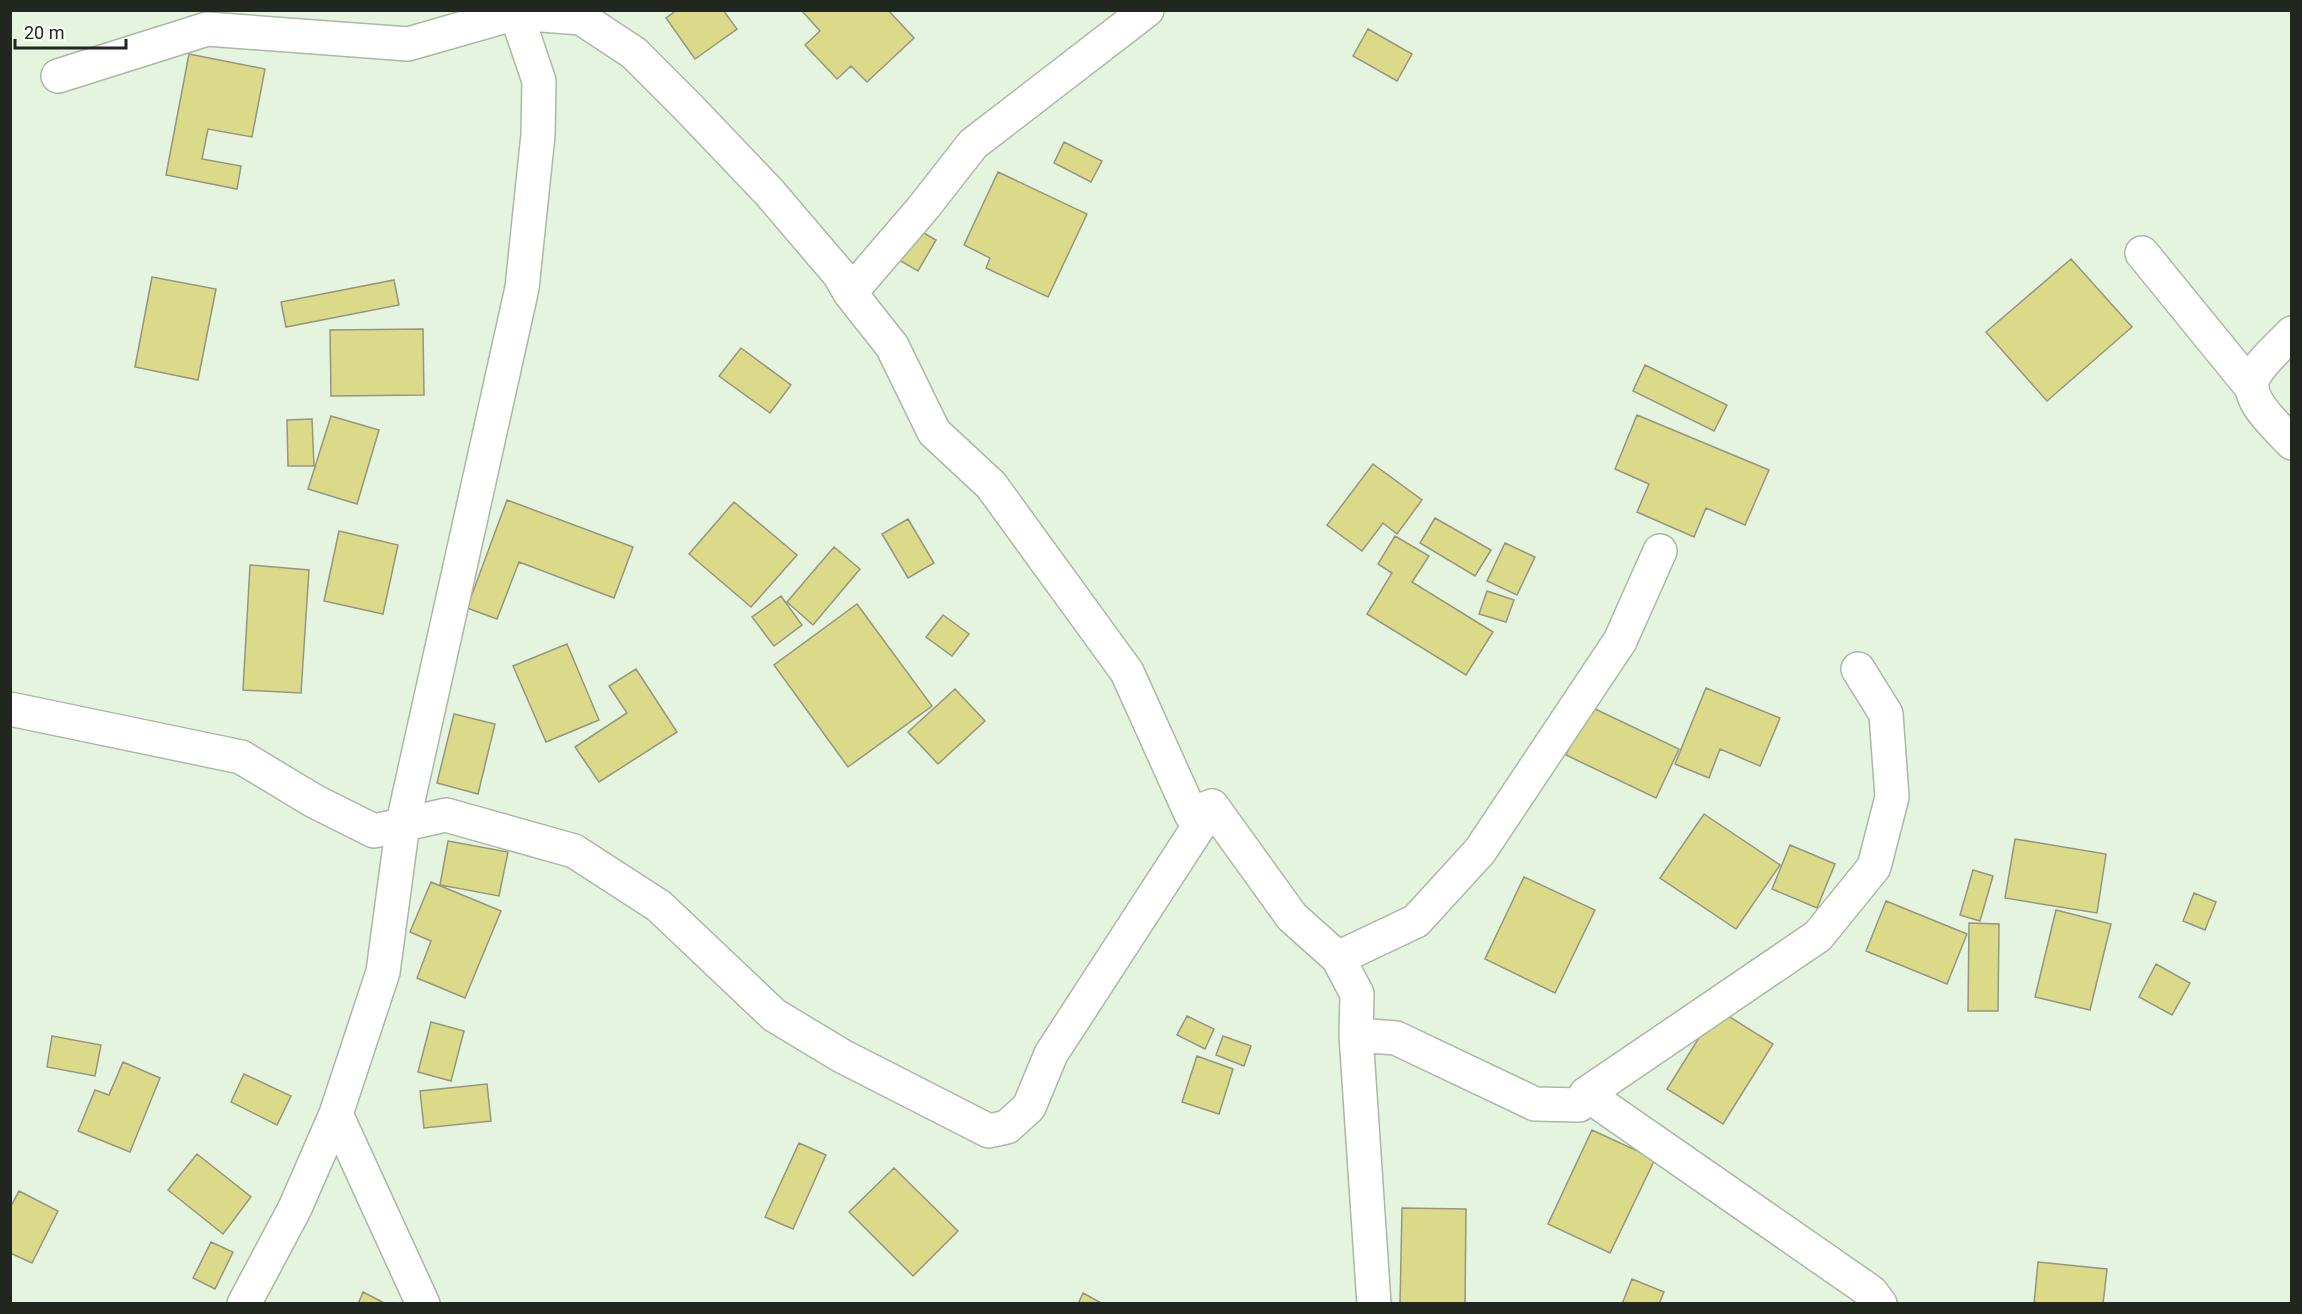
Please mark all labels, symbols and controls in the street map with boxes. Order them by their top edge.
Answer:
scale bar [15,12,126,50]
text: 20 m [24,22,64,43]

